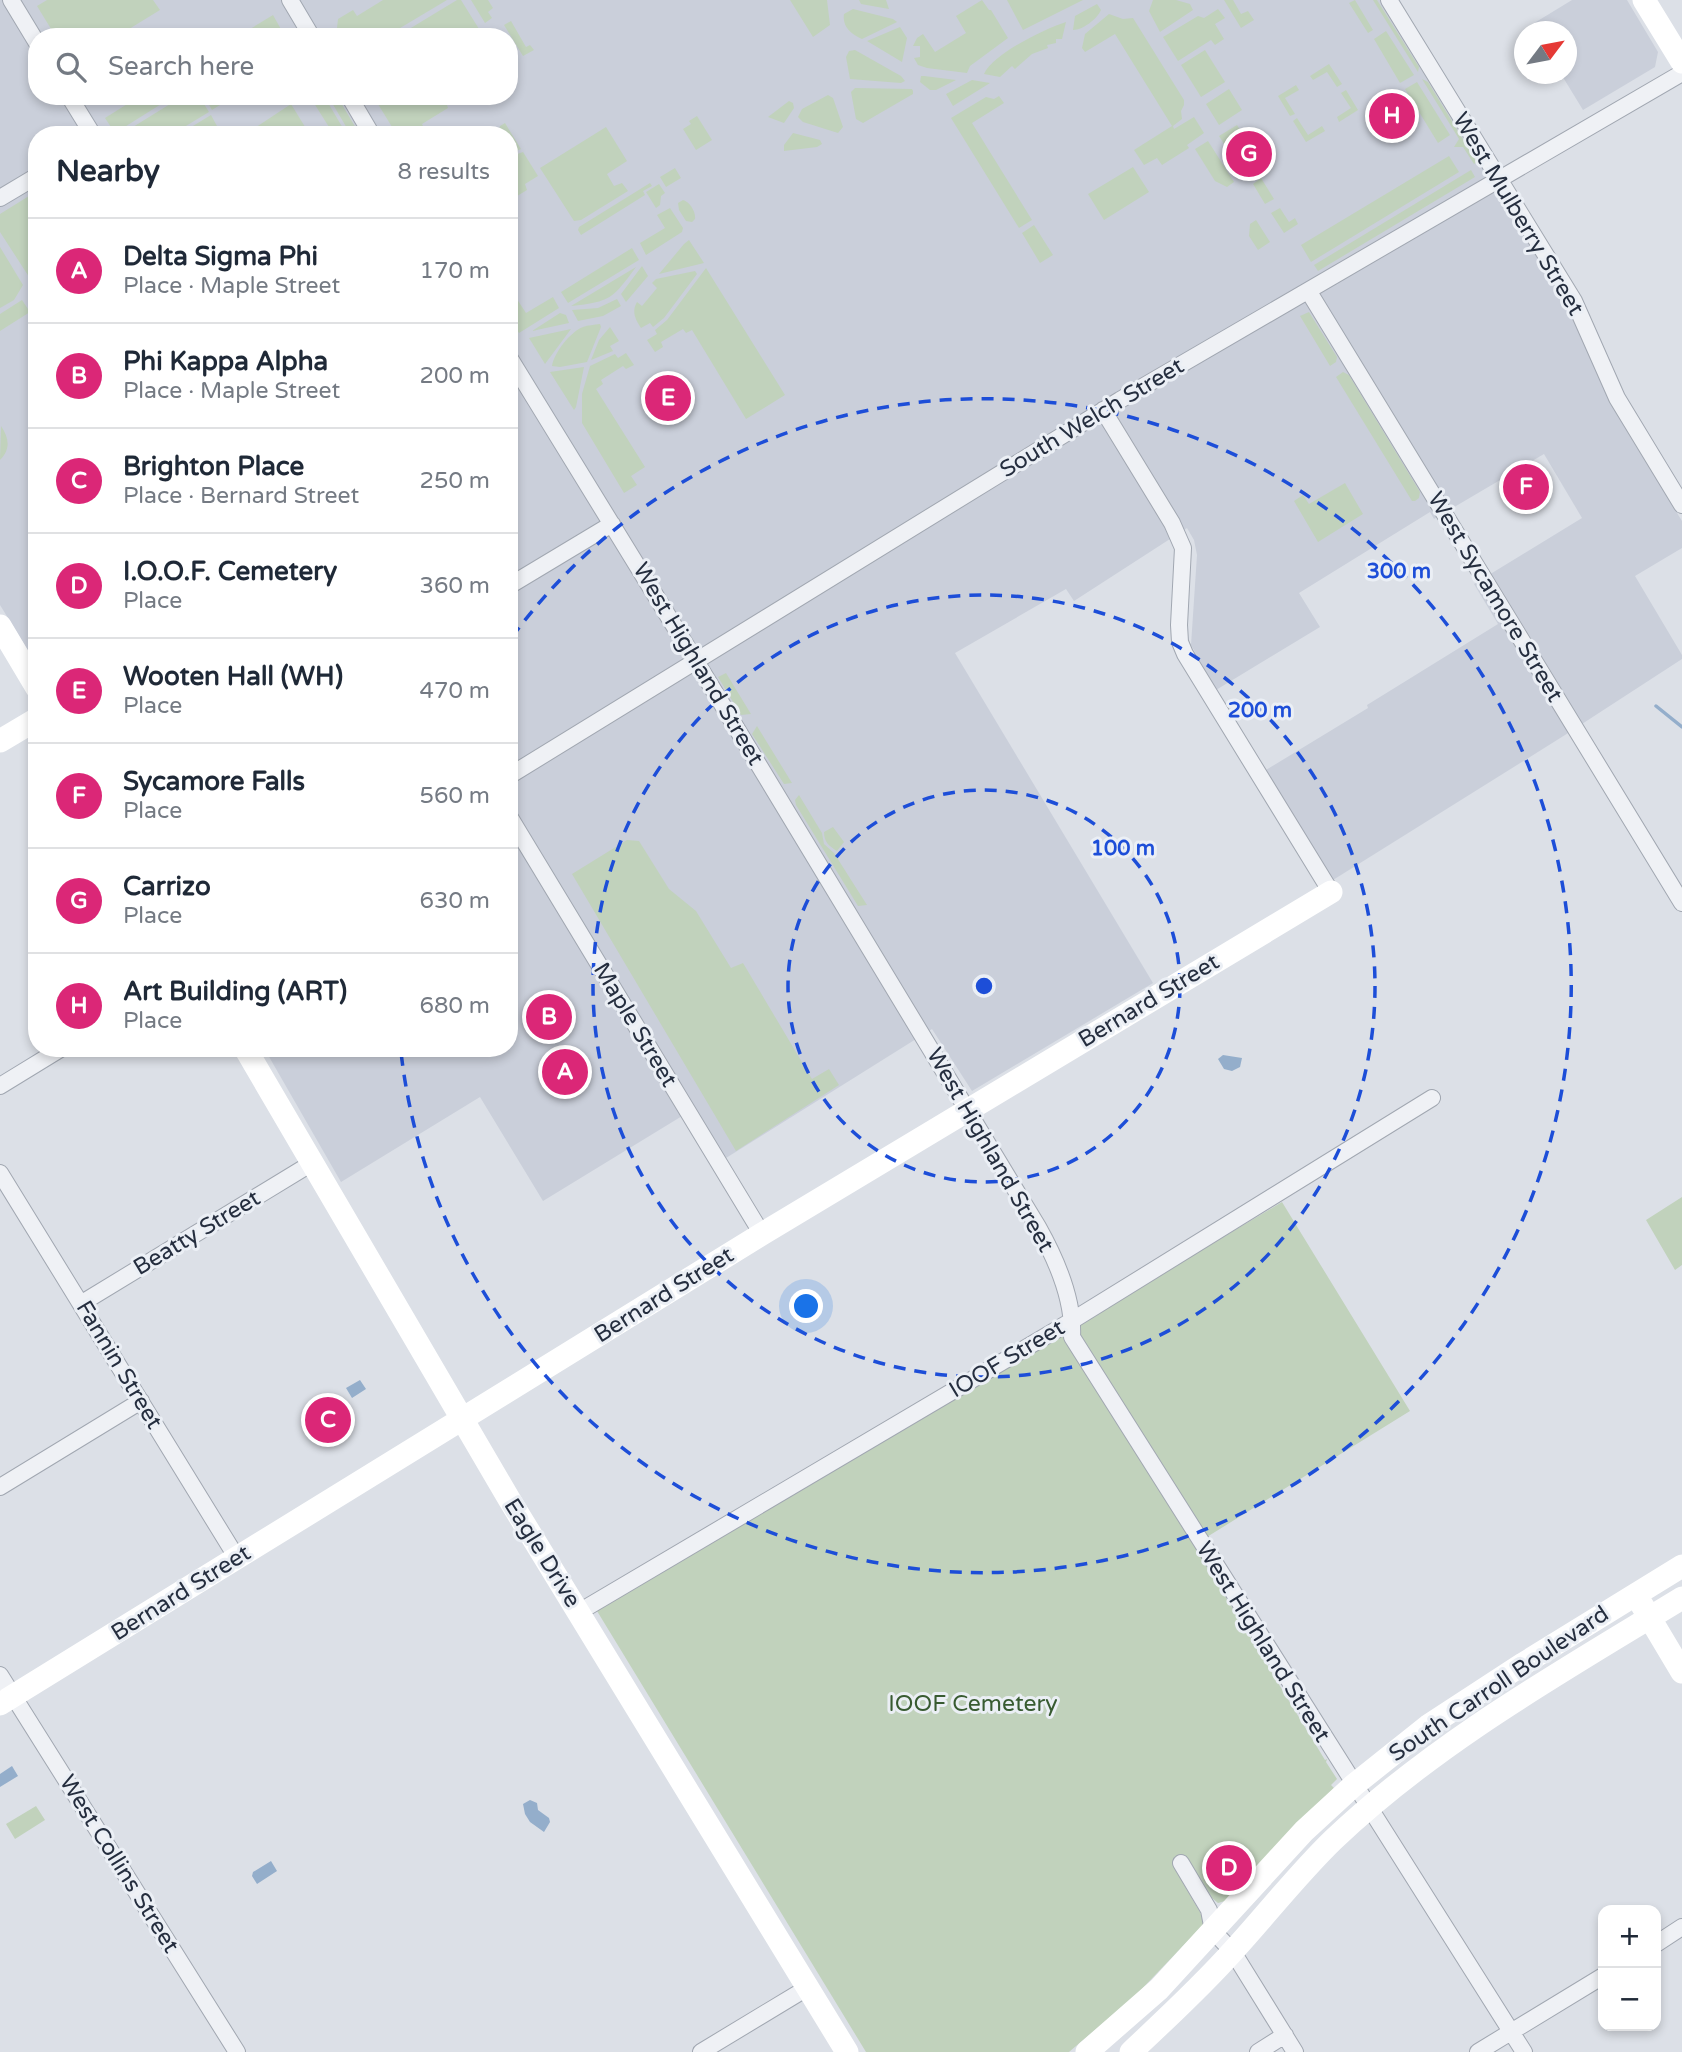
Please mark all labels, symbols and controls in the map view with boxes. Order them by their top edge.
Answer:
north arrow [1514,21,1577,84]
search box [28,28,518,105]
icon: search [52,48,90,86]
text: Search here [108,51,254,82]
pin: H [1369,90,1415,142]
street label: West Mulberry Street [1446,107,1590,321]
pin: G [1226,128,1272,180]
text: Nearby [56,153,160,190]
text: 8 results [397,158,490,186]
text: Delta Sigma Phi [123,241,318,272]
text: A [70,257,88,285]
text: 170 m [420,257,490,285]
text: Place · Maple Street [123,272,340,300]
text: Phi Kappa Alpha [123,346,328,377]
street label: South Welch Street [995,352,1189,484]
text: B [71,362,87,390]
text: 200 m [420,362,490,390]
pin: E [645,372,691,424]
text: Place · Maple Street [123,377,340,405]
text: Brighton Place [123,451,304,482]
pin: F [1503,461,1549,513]
text: C [71,467,87,495]
text: 250 m [420,467,490,495]
text: Place · Bernard Street [123,482,359,510]
street label: West Sycamore Street [1421,487,1569,707]
text: I.O.O.F. Cemetery [123,556,337,587]
street label: West Highland Street [626,558,770,770]
text: 300 m [1367,559,1431,584]
text: D [70,572,88,600]
text: 360 m [420,572,490,600]
text: Place [123,587,182,615]
text: Wooten Hall (WH) [123,661,343,692]
text: E [72,677,86,705]
text: 470 m [420,677,490,705]
text: Place [123,692,182,720]
text: 200 m [1228,698,1292,723]
text: Sycamore Falls [123,766,305,797]
text: F [72,782,86,810]
text: 560 m [420,782,490,810]
text: Place [123,797,182,825]
text: 100 m [1091,836,1155,861]
text: Carrizo [123,871,211,902]
text: G [70,887,88,915]
text: 630 m [420,887,490,915]
text: Place [123,902,182,930]
street label: Bernard Street [1074,948,1225,1054]
street label: Maple Street [587,958,683,1092]
centre of rings [972,974,996,998]
text: Art Building (ART) [123,976,347,1007]
pin: B [526,991,572,1043]
text: H [70,992,88,1020]
text: 680 m [420,992,490,1020]
text: Place [123,1007,182,1035]
street label: West Highland Street [920,1043,1060,1257]
pin: A [542,1046,588,1098]
street label: Beatty Street [128,1184,266,1282]
street label: Bernard Street [589,1241,739,1349]
your location [789,1289,823,1323]
street label: Fannin Street [70,1296,168,1434]
street label: IOOF Street [944,1314,1070,1404]
pin: C [305,1394,351,1446]
street label: Eagle Drive [497,1493,587,1613]
street label: West Highland Street [1190,1537,1336,1748]
street label: Bernard Street [106,1539,256,1647]
street label: South Carroll Boulevard [1384,1600,1614,1768]
park label: IOOF Cemetery [888,1690,1058,1718]
street label: West Collins Street [53,1770,185,1958]
pin: D [1206,1842,1252,1894]
map controls [1598,1905,1661,2031]
button: + [1598,1905,1661,1968]
button: − [1598,1968,1661,2031]

